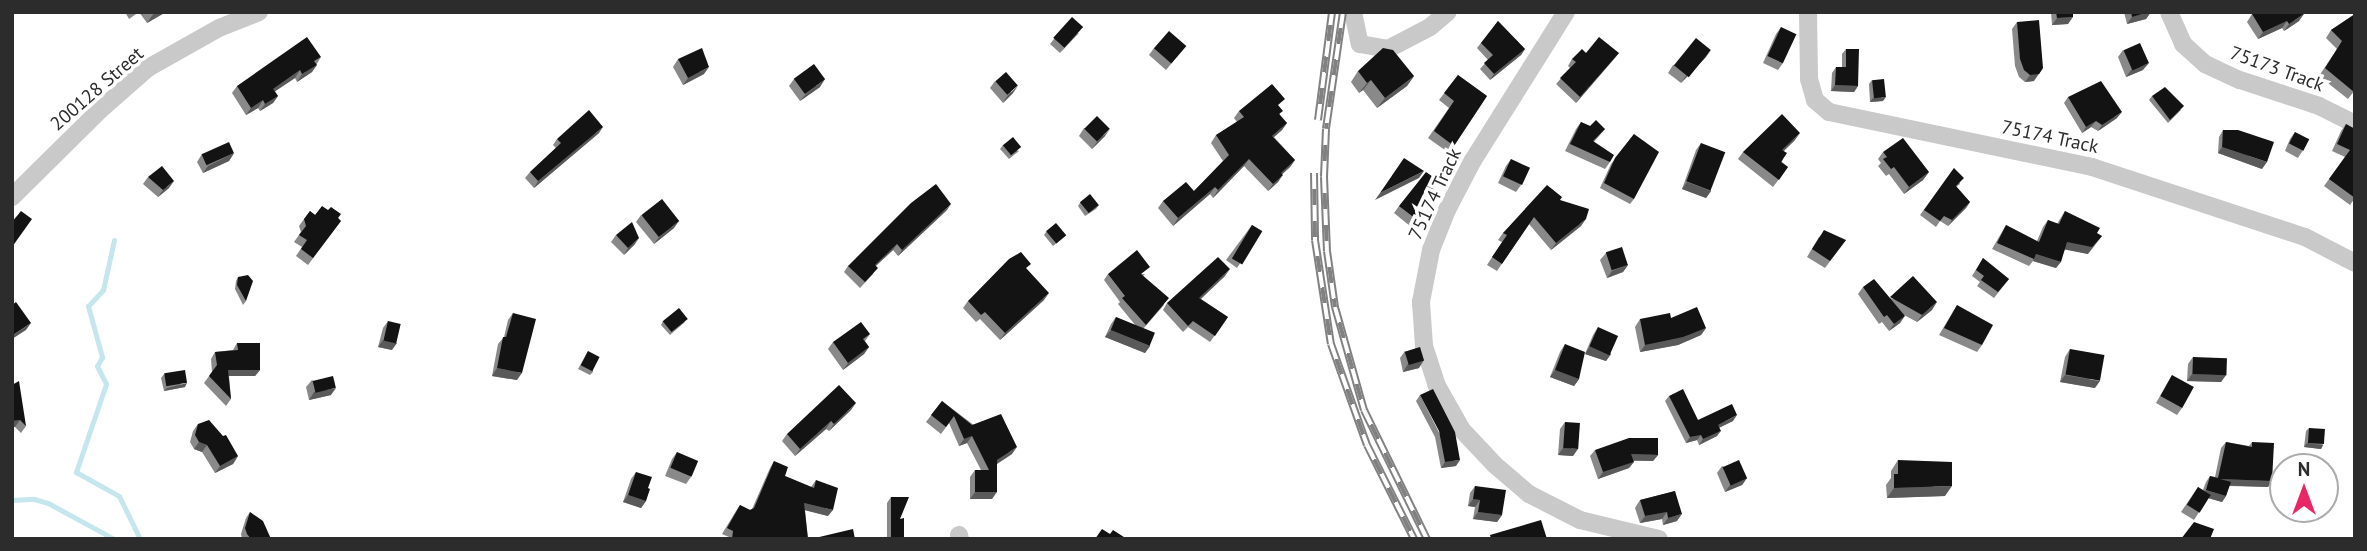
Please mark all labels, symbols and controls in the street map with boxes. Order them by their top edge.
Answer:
street label: 75173 Track [2227,41,2327,97]
street label: 200128 Street [46,42,148,136]
street label: 75174 Track [1999,116,2101,158]
street label: 75174 Track [1404,144,1466,244]
north arrow [2269,453,2339,523]
text: N [2298,457,2310,481]

